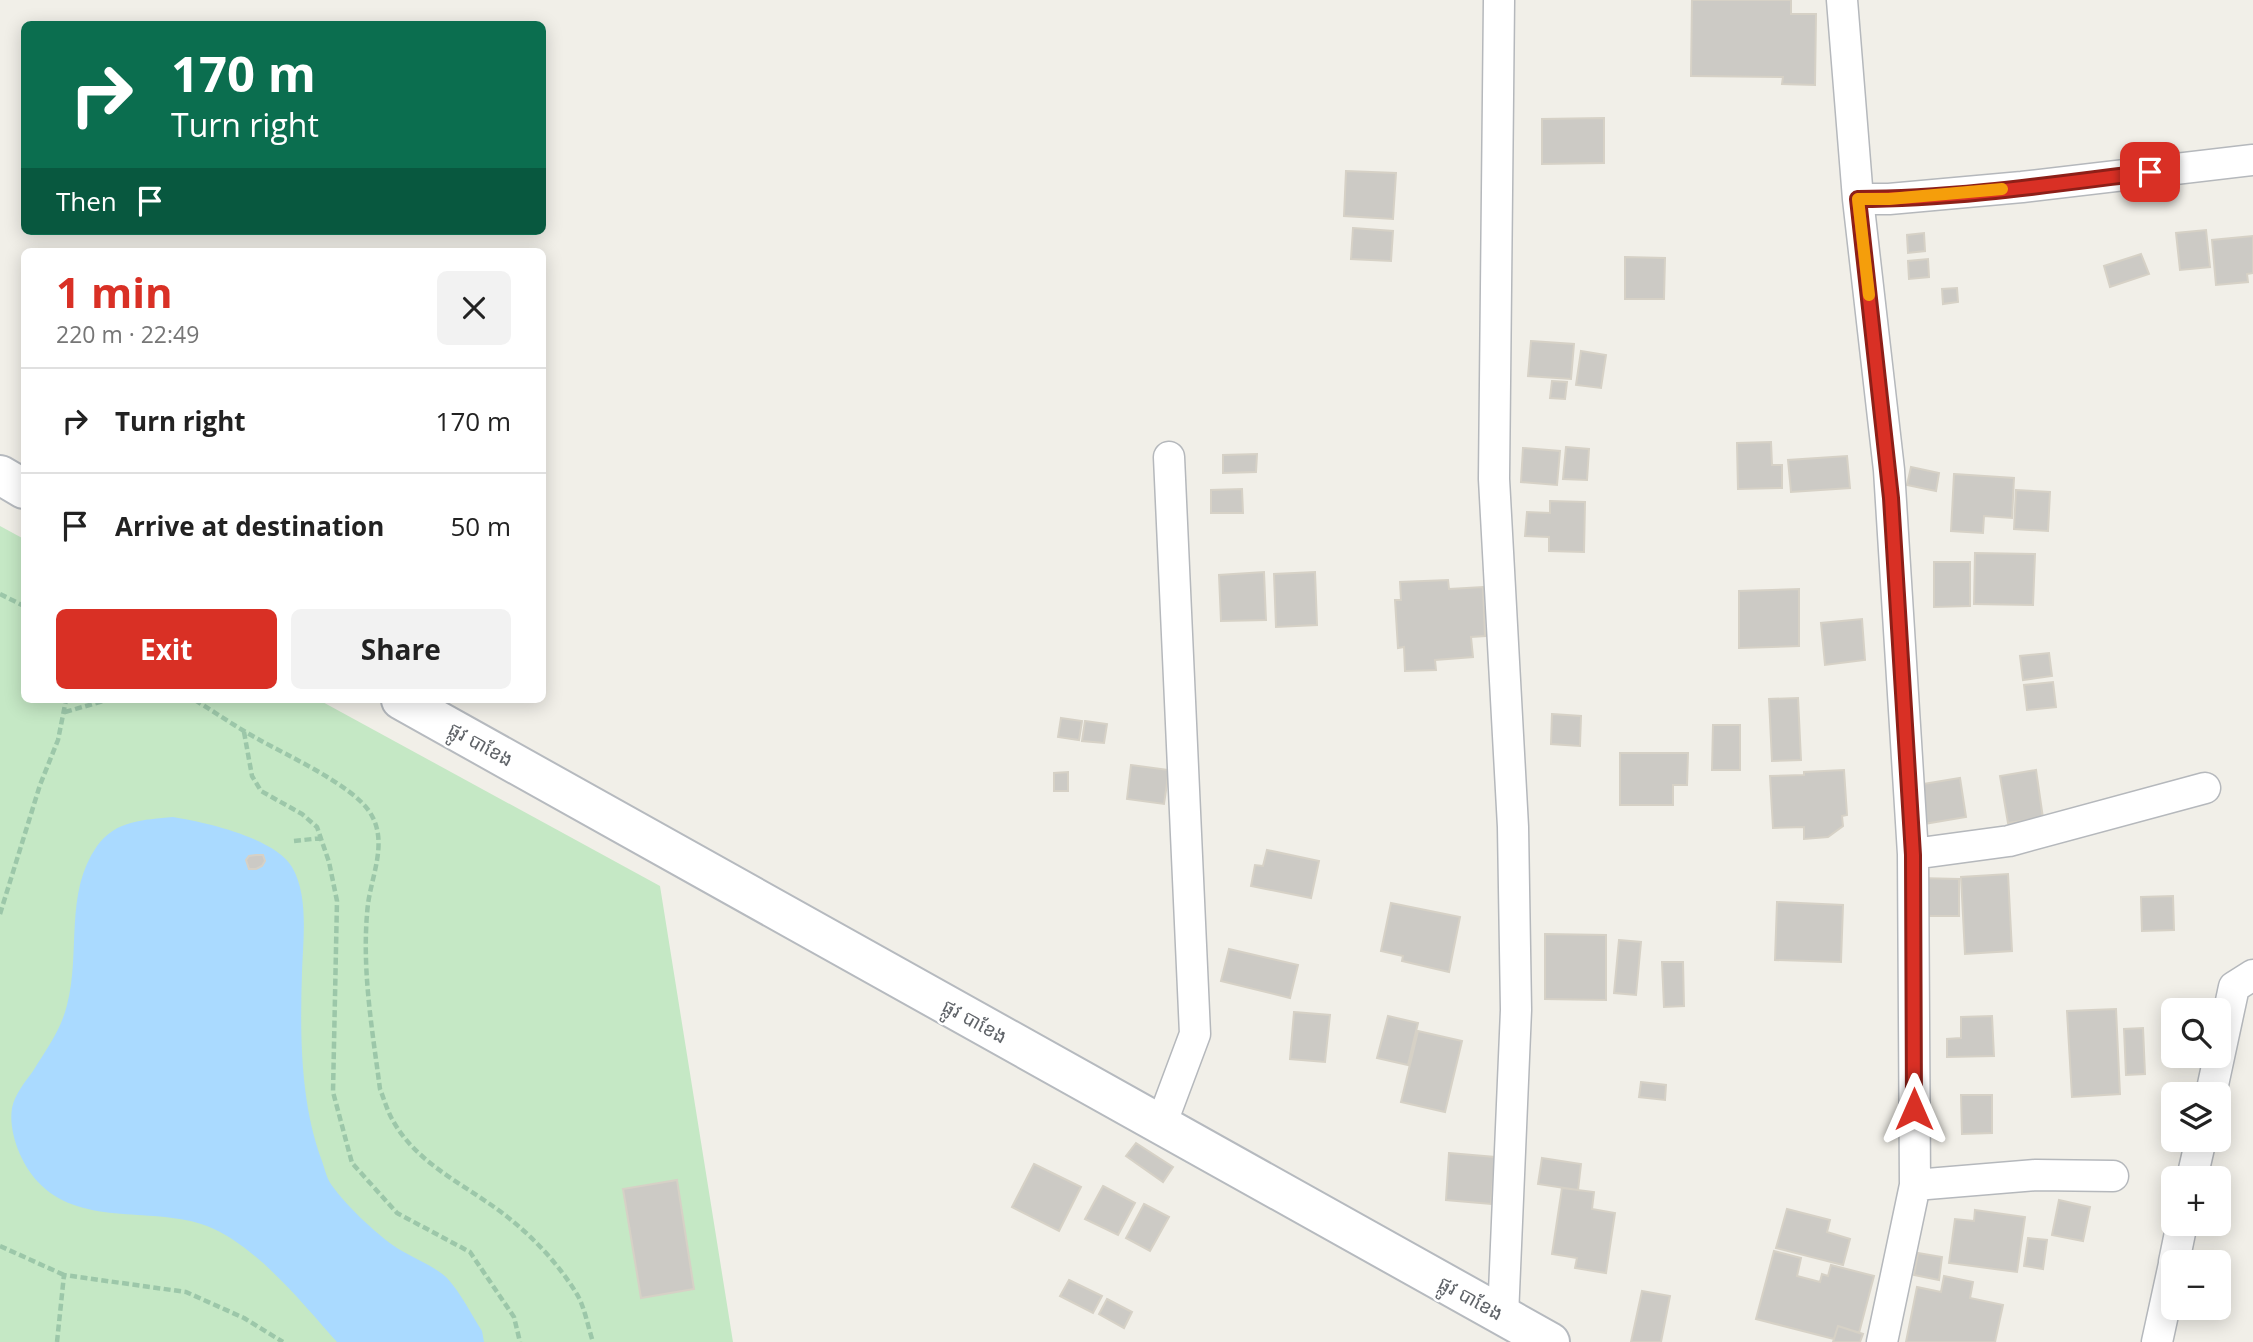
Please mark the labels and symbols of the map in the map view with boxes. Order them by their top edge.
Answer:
pin [2120,142,2180,202]
street label: ផ្លូវ បាខែង [442,716,518,776]
street label: ផ្លូវ បាខែង [936,993,1012,1053]
position arrow [1877,1072,1951,1146]
street label: ផ្លូវ បាខែង [1432,1270,1508,1330]

